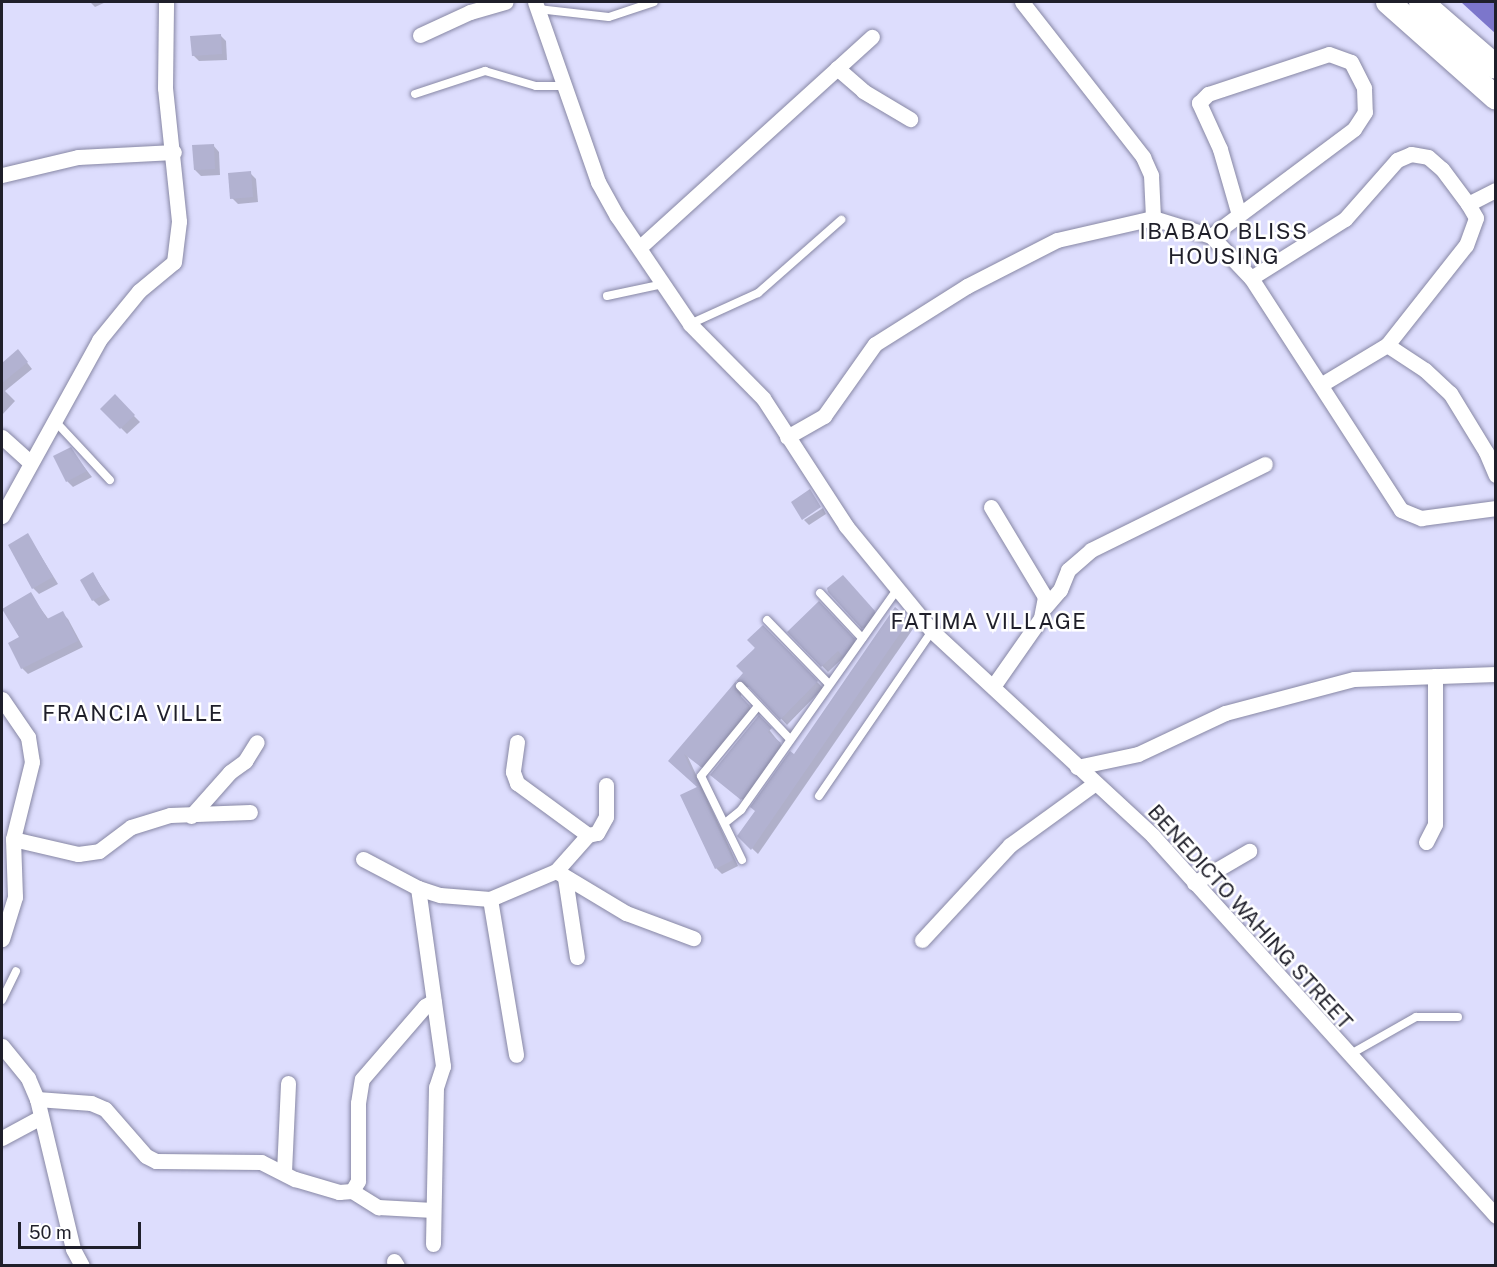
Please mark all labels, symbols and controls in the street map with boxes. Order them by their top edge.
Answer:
district label: IBABAO BLISS HOUSING [1140,218,1308,270]
district label: FATIMA VILLAGE [890,609,1088,635]
district label: FRANCIA VILLE [42,701,224,727]
street label: BENEDICTO WAHING STREET [1142,799,1358,1035]
scale bar [21,1210,144,1248]
text: 50 m [29,1222,72,1243]

